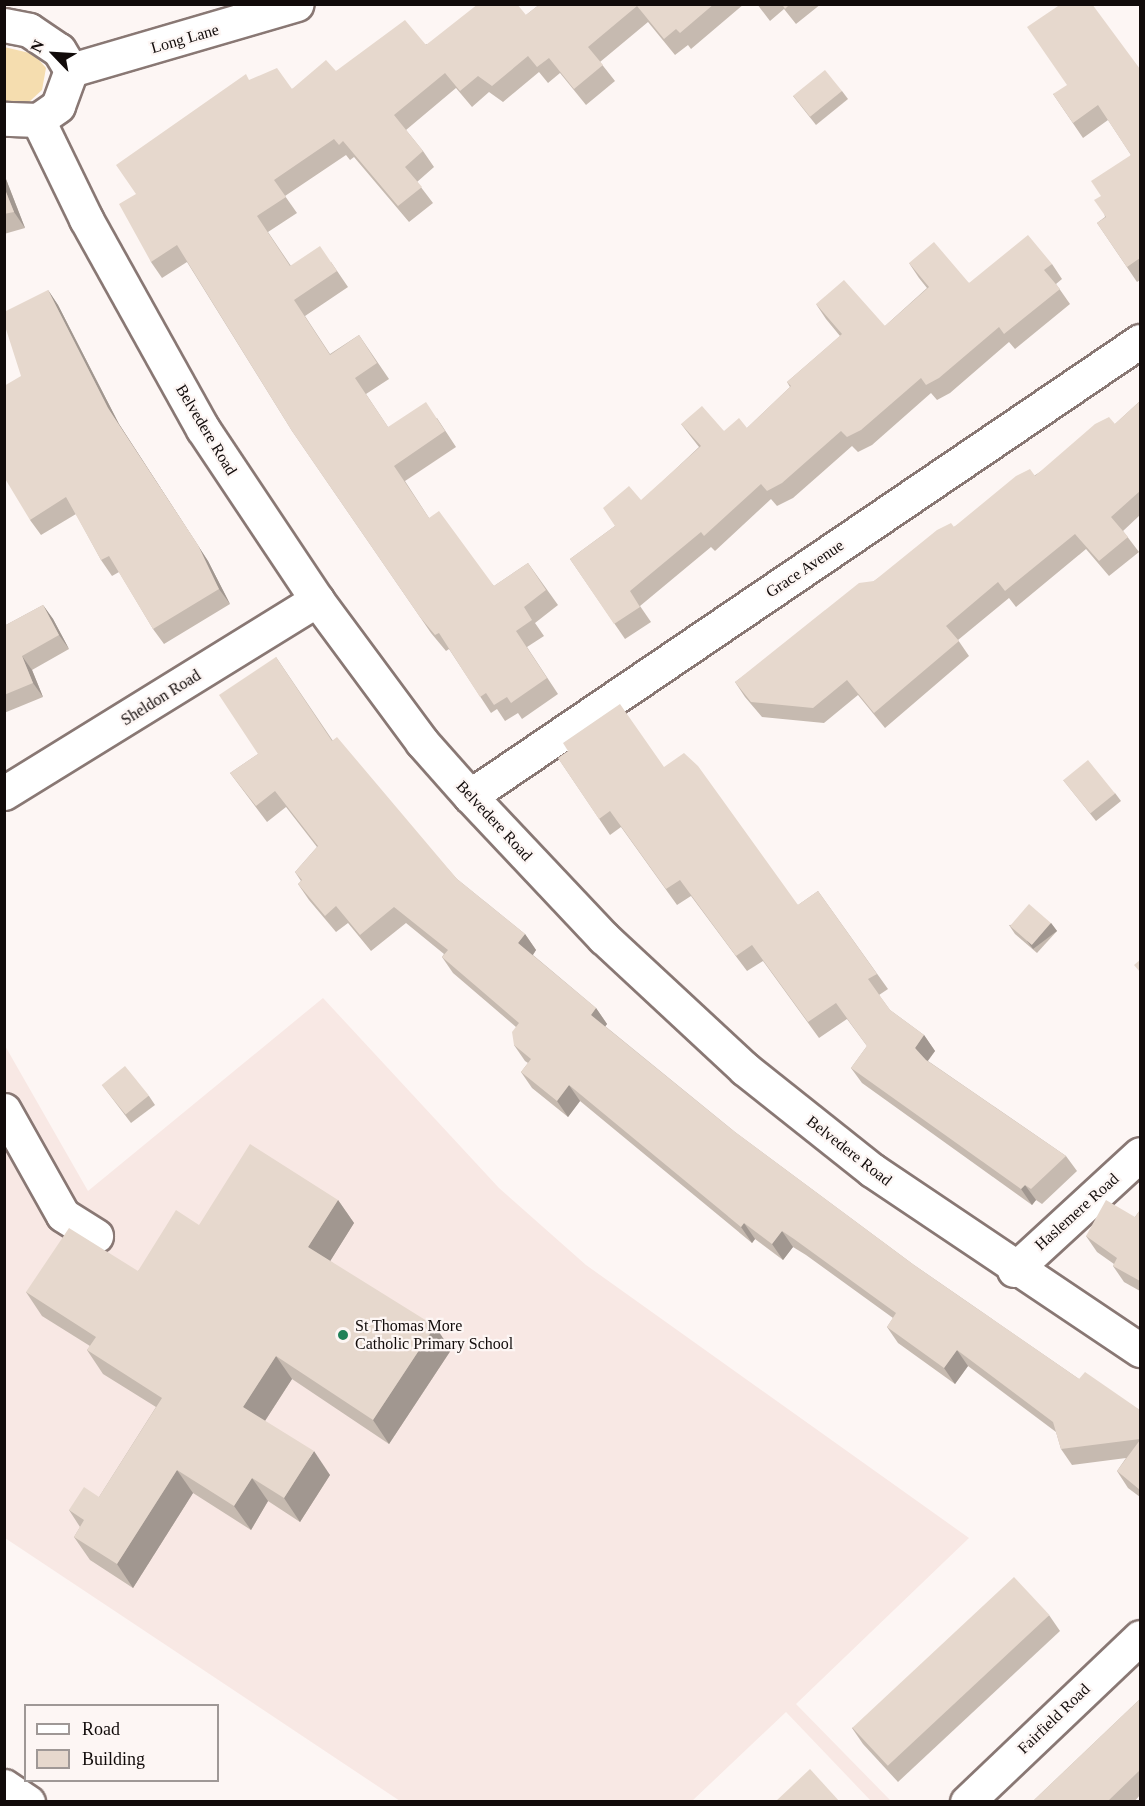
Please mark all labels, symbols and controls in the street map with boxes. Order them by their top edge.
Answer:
street label: Long Lane [149,20,221,58]
north arrow [24,24,84,84]
text: N [27,37,47,55]
street label: Belvedere Road [171,381,241,479]
street label: Grace Avenue [762,536,848,602]
street label: Sheldon Road [118,666,204,730]
street label: Belvedere Road [452,777,536,865]
street label: Belvedere Road [803,1112,895,1190]
street label: Haslemere Road [1031,1169,1123,1255]
place label: St Thomas More Catholic Primary School [355,1316,513,1354]
marker: St Thomas More Catholic Primary School [336,1328,350,1342]
street label: Fairfield Road [1014,1680,1094,1758]
legend [24,1704,219,1782]
text: Road [82,1719,120,1739]
text: Building [82,1749,145,1769]

